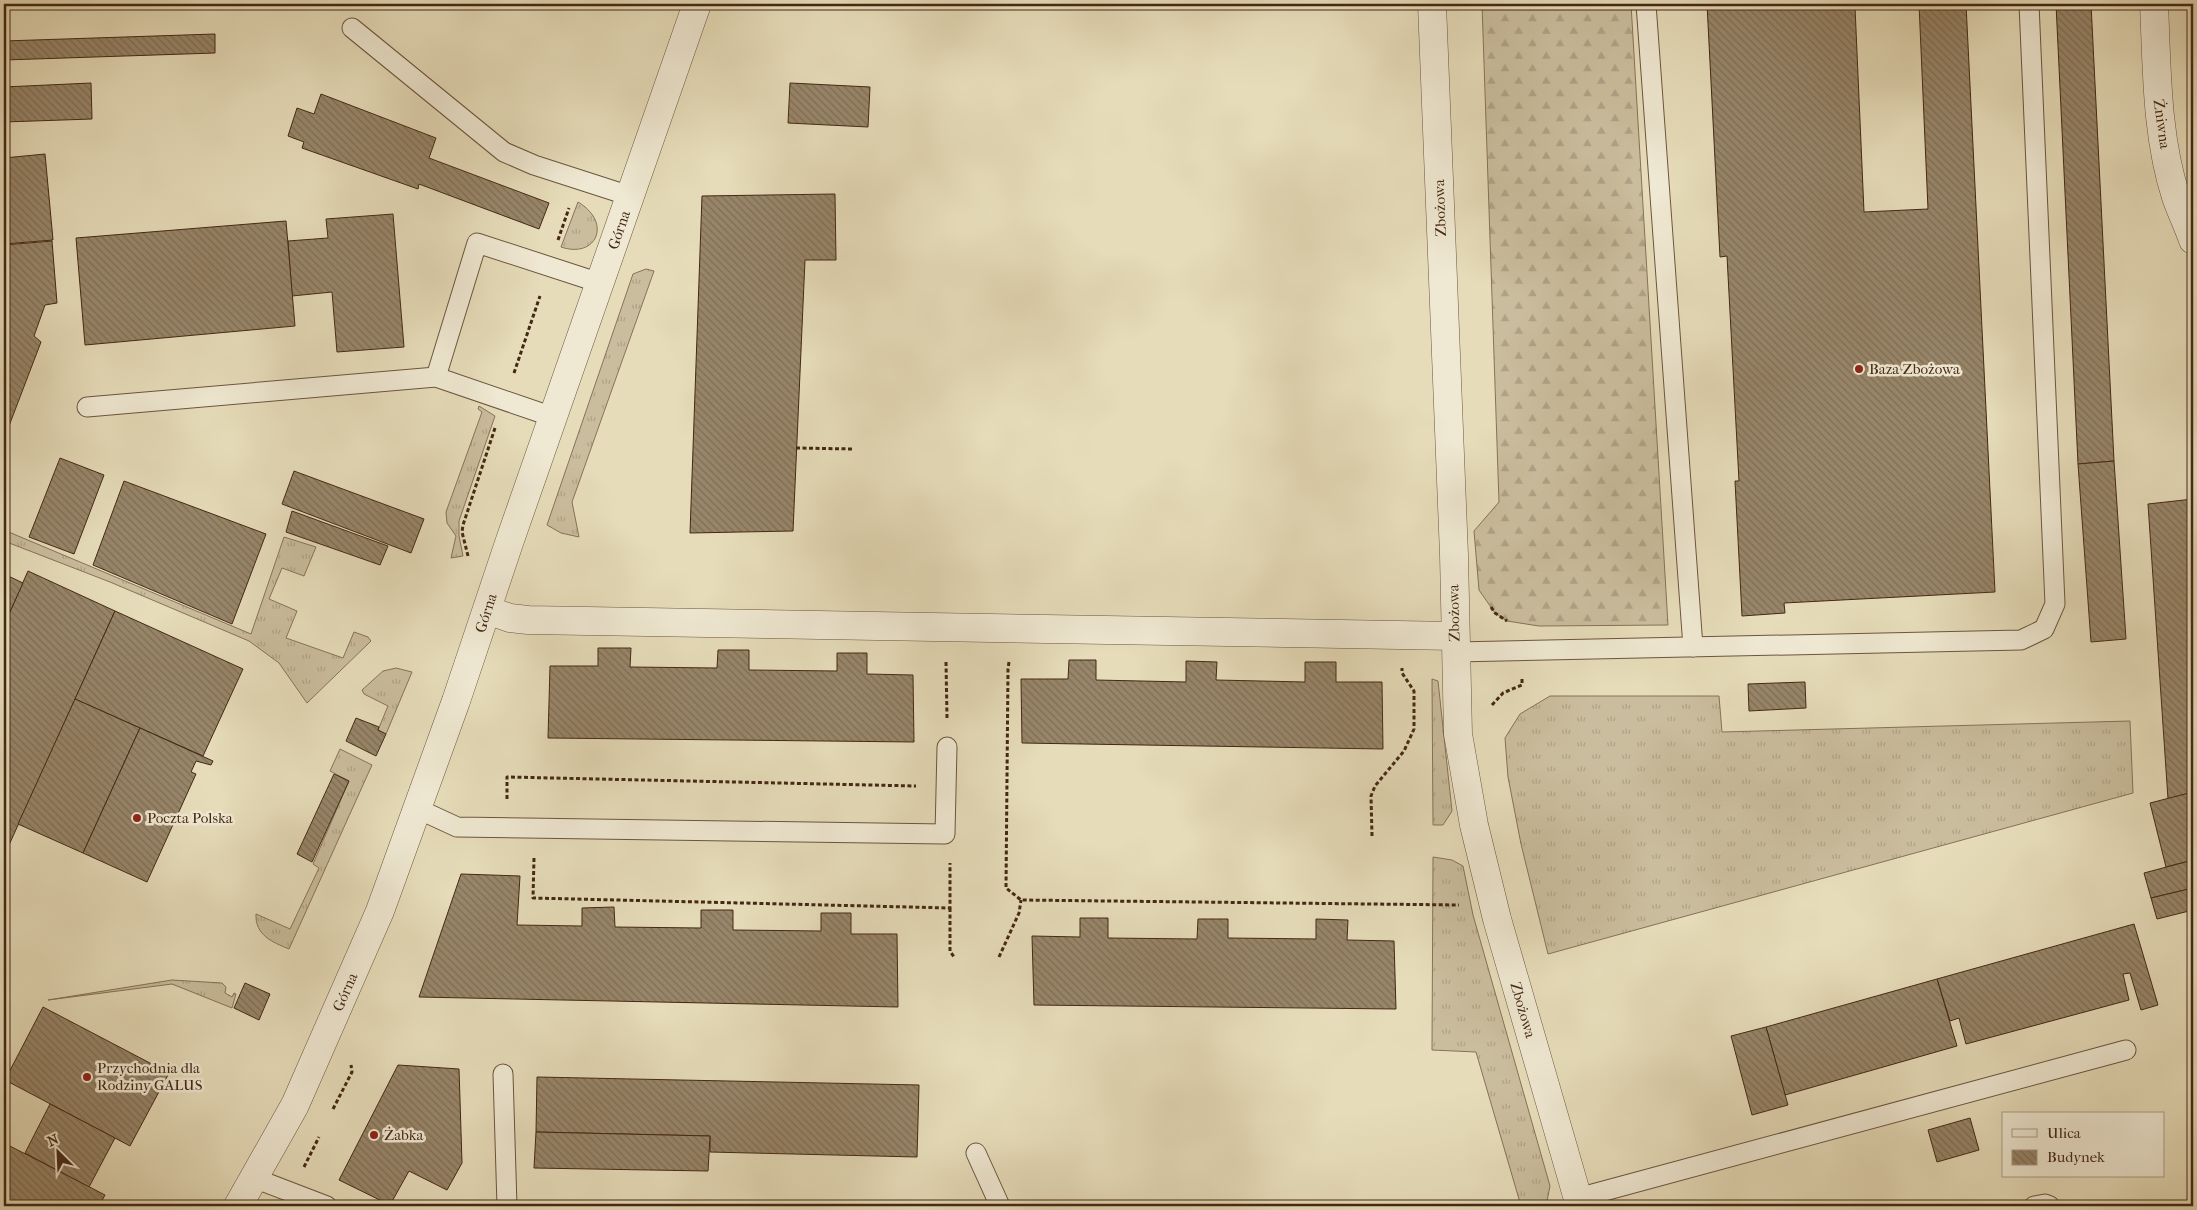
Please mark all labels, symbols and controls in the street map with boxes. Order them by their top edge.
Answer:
street label: Żniwna [2150,98,2175,151]
street label: Zbożowa [1430,178,1450,237]
street label: Górna [604,207,634,252]
place label: Baza Zbożowa [1869,360,1961,378]
marker: Baza Zbożowa [1853,363,1865,375]
street label: Zbożowa [1444,583,1463,642]
street label: Górna [471,590,501,635]
place label: Poczta Polska [147,809,234,827]
marker: Poczta Polska [131,812,143,824]
street label: Górna [329,969,362,1014]
street label: Zbożowa [1506,980,1540,1041]
place label: Przychodnia dla Rodziny GALUS [97,1059,203,1094]
marker: Przychodnia dla Rodziny GALUS [81,1071,93,1083]
legend [2002,1112,2164,1178]
text: Ulica [2047,1124,2082,1142]
place label: Żabka [384,1126,425,1144]
north arrow [32,1128,82,1178]
marker: Żabka [368,1129,380,1141]
text: N [45,1131,62,1151]
text: Budynek [2047,1148,2105,1166]

